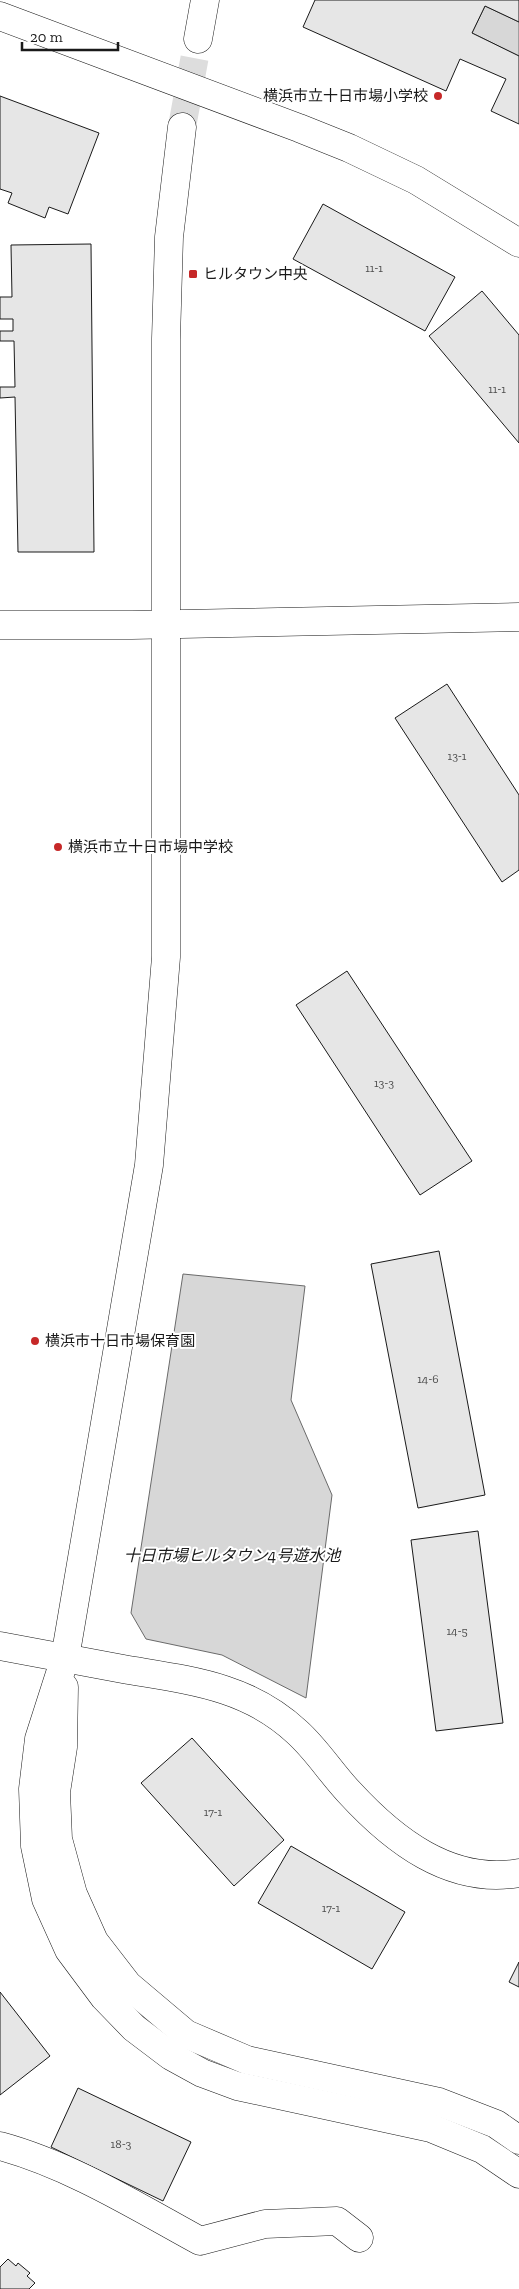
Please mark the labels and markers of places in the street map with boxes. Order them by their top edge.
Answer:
place label: 横浜市立十日市場小学校 [263,87,428,105]
marker: 横浜市立十日市場小学校 [432,90,444,102]
place label: ヒルタウン中央 [203,265,308,283]
marker: ヒルタウン中央 [187,268,199,280]
place label: 横浜市立十日市場中学校 [68,838,233,856]
marker: 横浜市立十日市場中学校 [52,841,64,853]
place label: 横浜市十日市場保育園 [45,1332,195,1350]
marker: 横浜市十日市場保育園 [29,1335,41,1347]

